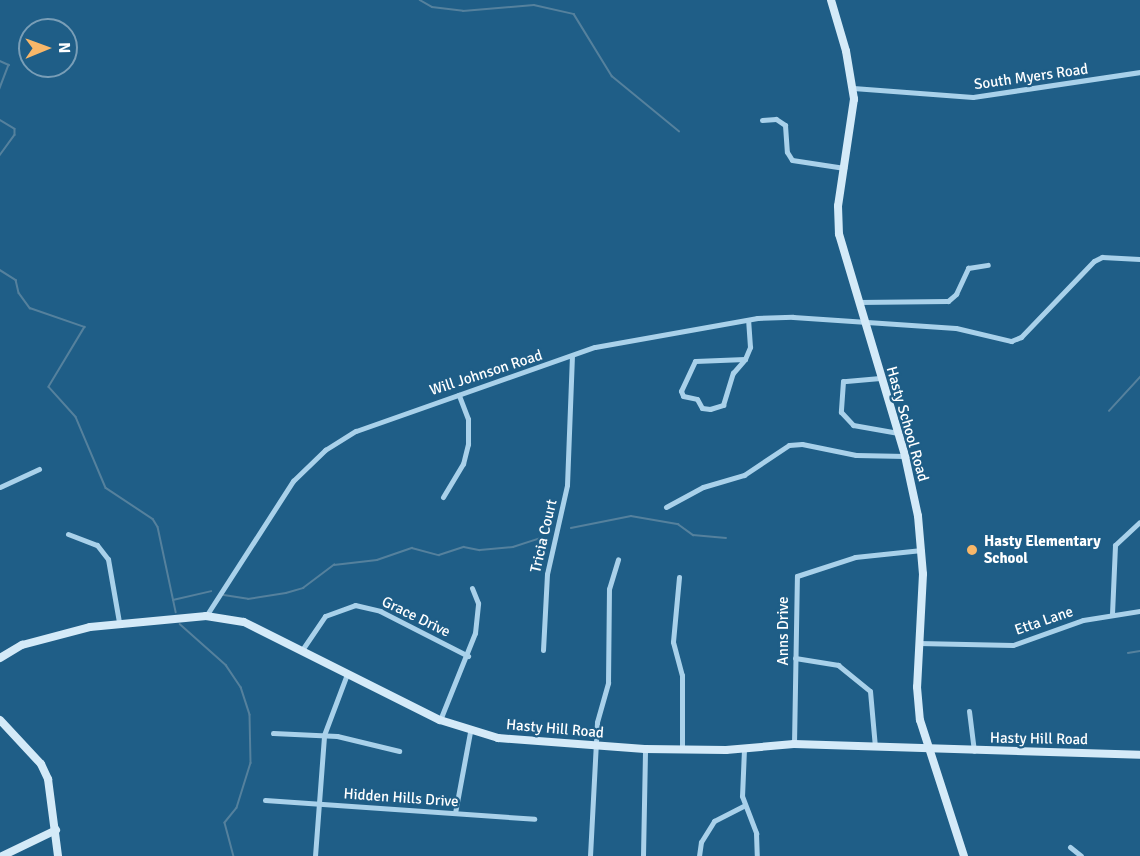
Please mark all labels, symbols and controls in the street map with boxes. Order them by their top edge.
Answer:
north arrow [18,18,78,78]
text: N [54,42,74,53]
street label: South Myers Road [973,60,1089,94]
street label: Will Johnson Road [427,346,545,400]
street label: Hasty School Road [882,364,932,484]
street label: Tricia Court [527,498,561,574]
place label: Hasty Elementary School [984,532,1101,567]
marker: Hasty Elementary School [965,543,979,557]
street label: Grace Drive [379,593,453,641]
street label: Anns Drive [775,597,793,665]
street label: Etta Lane [1012,603,1076,639]
street label: Hasty Hill Road [505,716,605,742]
street label: Hasty Hill Road [990,729,1088,749]
street label: Hidden Hills Drive [343,785,459,811]

